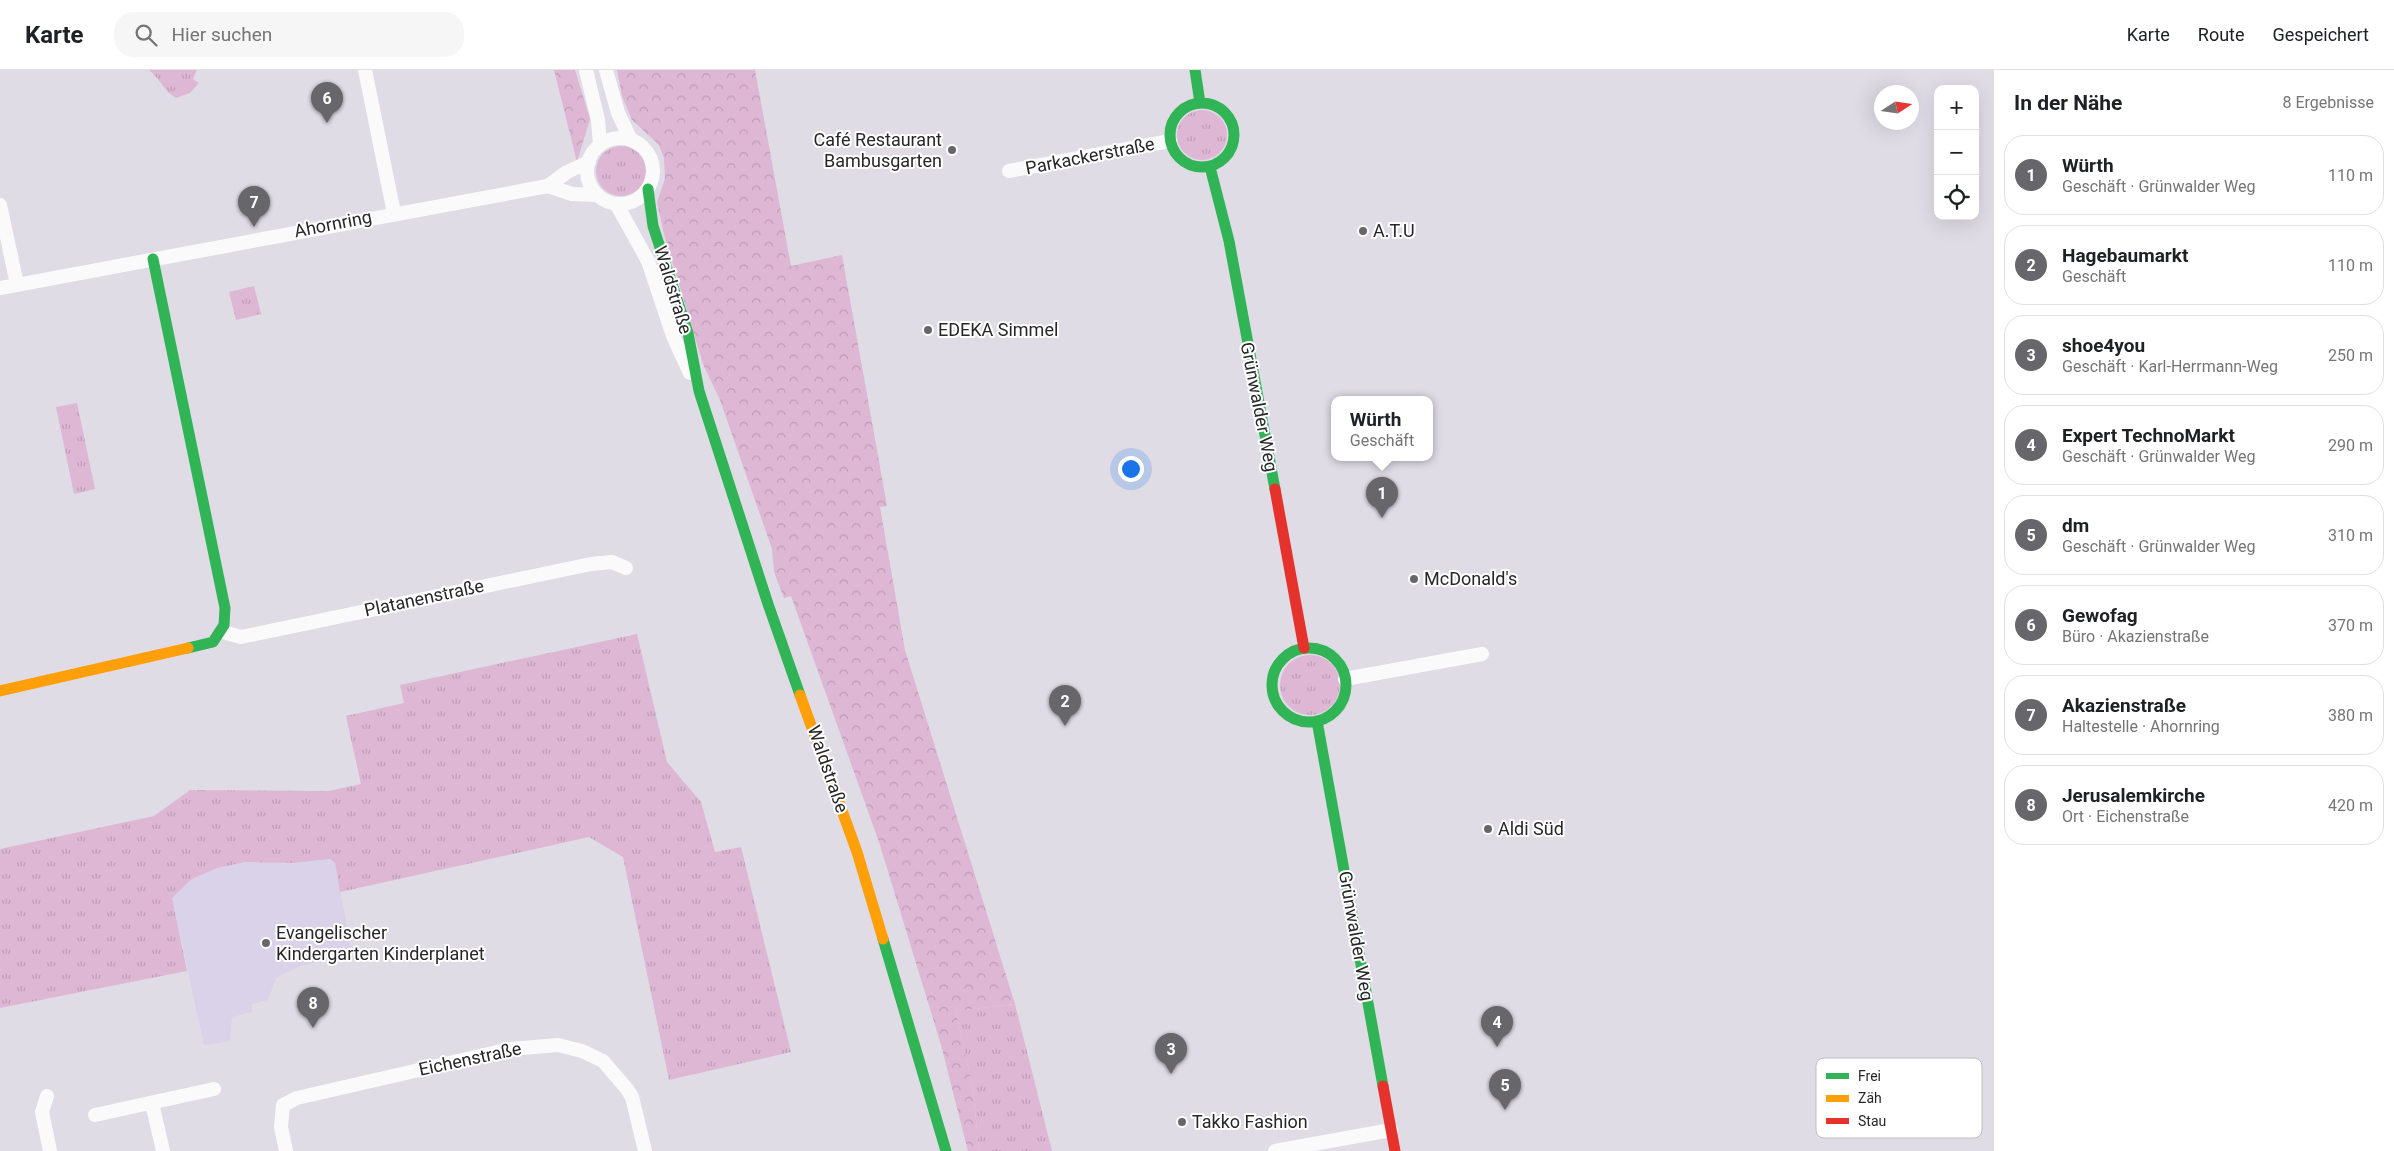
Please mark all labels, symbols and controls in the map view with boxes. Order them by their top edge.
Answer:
search box [114,12,464,57]
text: Karte [25,21,84,49]
icon: search [132,21,160,49]
text: Hier suchen [172,23,272,46]
text: Karte [2127,24,2170,45]
text: Route [2198,24,2245,45]
text: Gespeichert [2273,24,2369,45]
pin: 6 [311,82,343,123]
north arrow [1874,85,1919,130]
map controls [1934,85,1979,220]
button: + [1934,85,1979,130]
text: In der Nähe [2014,91,2122,115]
text: 8 Ergebnisse [2282,93,2374,112]
place label: Café Restaurant Bambusgarten [814,129,942,171]
button: − [1934,130,1979,175]
street label: Parkackerstraße [1024,133,1156,178]
marker: Café Restaurant Bambusgarten [946,144,958,156]
text: Würth [2062,154,2114,177]
text: 1 [2026,166,2036,185]
text: 110 m [2328,166,2373,185]
button: locate [1934,175,1979,220]
text: Geschäft · Grünwalder Weg [2062,177,2255,196]
pin: 7 [238,186,270,227]
street label: Ahornring [292,206,373,241]
place label: A.T.U [1373,220,1415,241]
marker: A.T.U [1357,225,1369,237]
street label: Waldstraße [650,243,697,336]
text: Hagebaumarkt [2062,244,2188,267]
text: 2 [2026,256,2036,275]
text: 110 m [2328,256,2373,275]
text: Geschäft [2062,267,2126,286]
place label: EDEKA Simmel [938,319,1058,340]
marker: EDEKA Simmel [922,324,934,336]
text: shoe4you [2062,334,2145,357]
street label: Grünwalder Weg [1237,340,1282,473]
text: 3 [2026,346,2036,365]
text: 250 m [2328,346,2373,365]
text: Geschäft · Karl-Herrmann-Weg [2062,357,2278,376]
popup [1331,396,1433,461]
text: Würth [1350,408,1401,431]
text: Expert TechnoMarkt [2062,424,2235,447]
text: Geschäft [1350,431,1414,450]
text: 4 [2026,436,2036,455]
text: 290 m [2328,436,2373,455]
text: Geschäft · Grünwalder Weg [2062,447,2255,466]
your location [1118,456,1144,482]
pin: 1 [1366,477,1398,518]
text: dm [2062,514,2089,537]
text: 5 [2026,526,2036,545]
text: 310 m [2328,526,2373,545]
text: Geschäft · Grünwalder Weg [2062,537,2255,556]
place label: McDonald's [1424,568,1517,589]
marker: McDonald's [1408,573,1420,585]
street label: Platanenstraße [362,575,486,620]
text: Gewofag [2062,604,2138,627]
text: 6 [2026,616,2036,635]
text: 370 m [2328,616,2373,635]
text: Büro · Akazienstraße [2062,627,2209,646]
pin: 2 [1049,685,1081,726]
text: Akazienstraße [2062,694,2186,717]
text: 7 [2026,706,2036,725]
text: 380 m [2328,706,2373,725]
text: Haltestelle · Ahornring [2062,717,2220,736]
street label: Waldstraße [804,722,853,815]
text: Jerusalemkirche [2062,784,2205,807]
text: 8 [2026,796,2036,815]
text: 420 m [2328,796,2373,815]
text: Ort · Eichenstraße [2062,807,2189,826]
place label: Aldi Süd [1498,818,1564,839]
marker: Aldi Süd [1482,823,1494,835]
street label: Grünwalder Weg [1335,869,1378,1003]
place label: Evangelischer Kindergarten Kinderplanet [276,922,485,964]
marker: Evangelischer Kindergarten Kinderplanet [260,937,272,949]
pin: 8 [297,987,329,1028]
pin: 4 [1481,1006,1513,1047]
pin: 3 [1155,1033,1187,1074]
street label: Eichenstraße [417,1037,523,1080]
legend [1816,1058,1982,1138]
text: Frei [1858,1068,1881,1084]
pin: 5 [1489,1069,1521,1110]
text: Zäh [1858,1090,1882,1106]
place label: Takko Fashion [1192,1111,1308,1132]
text: Stau [1858,1113,1886,1129]
marker: Takko Fashion [1176,1116,1188,1128]

